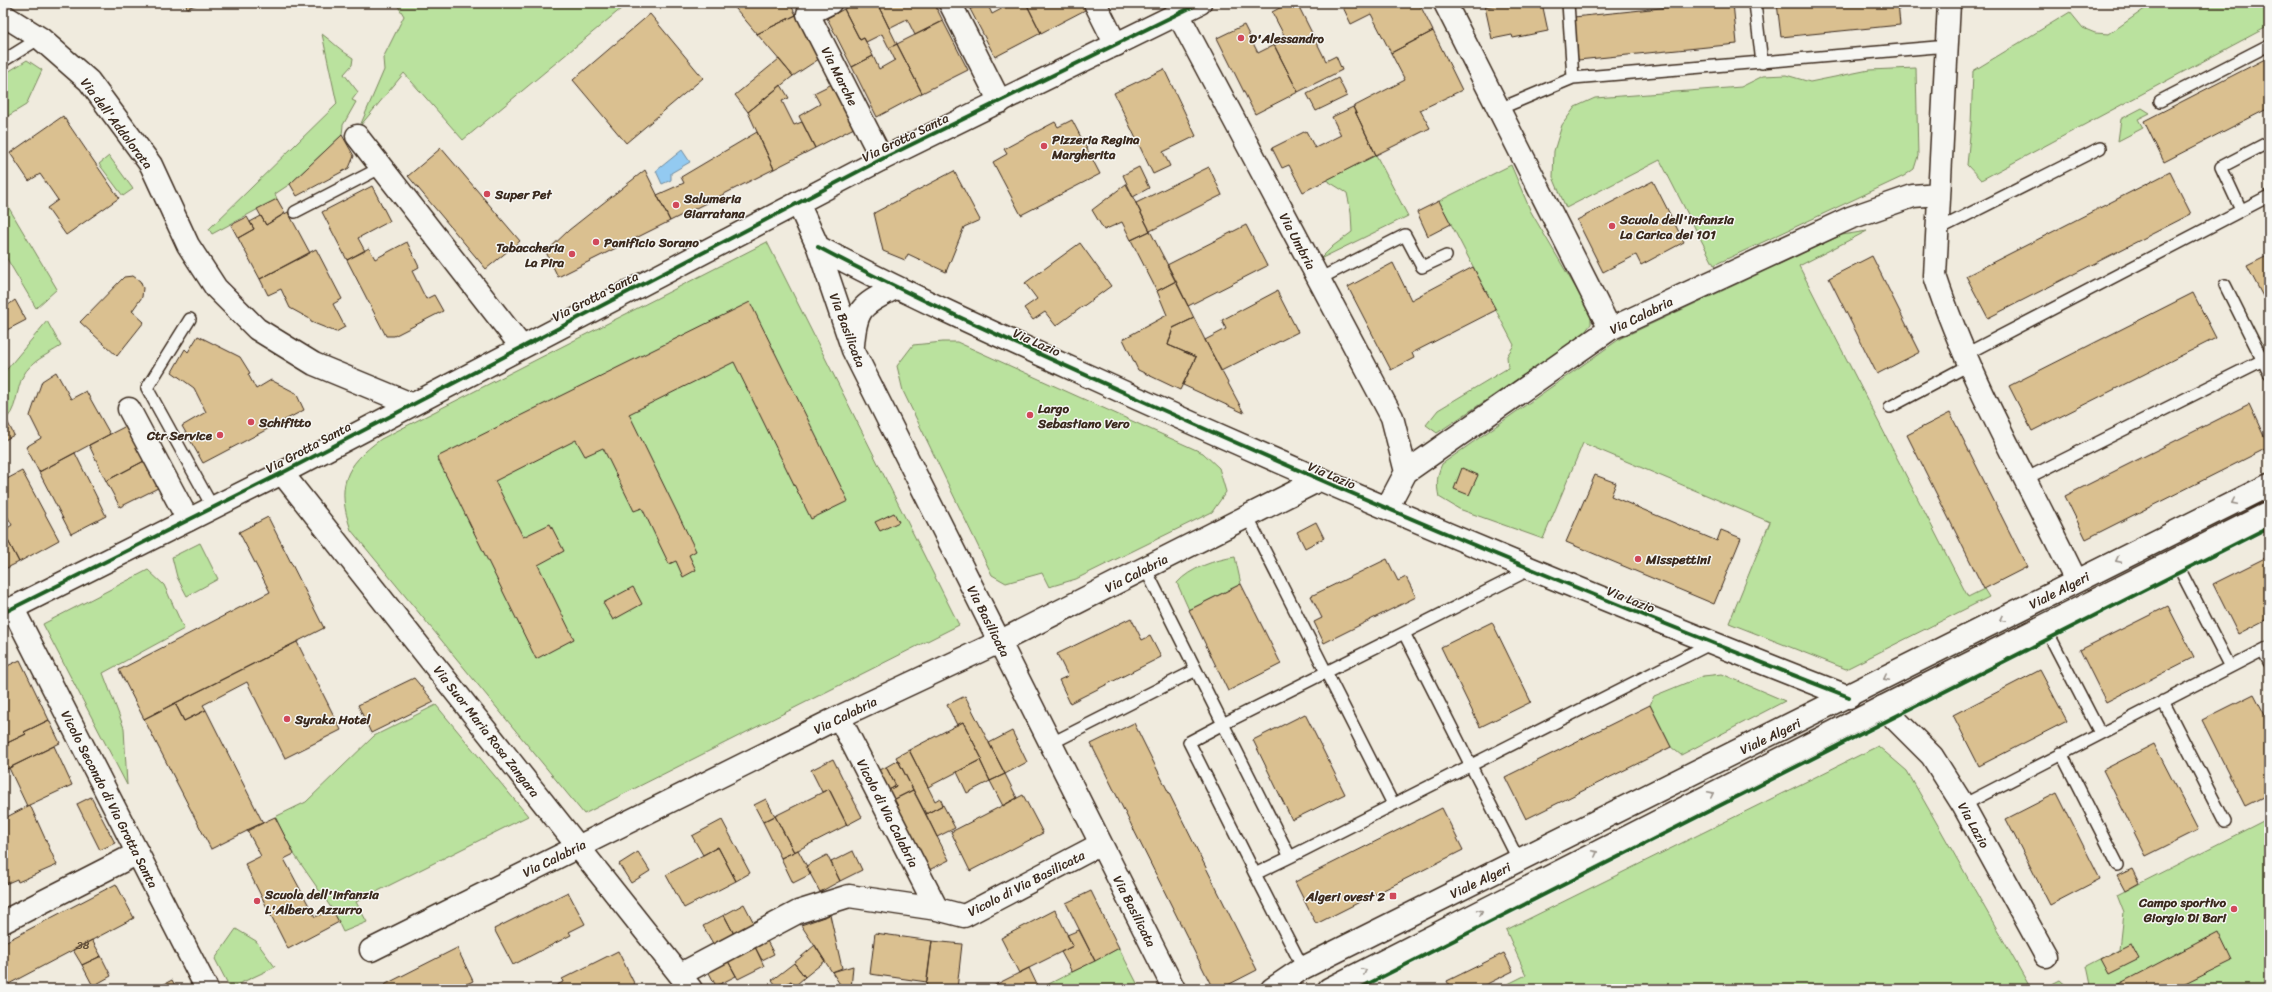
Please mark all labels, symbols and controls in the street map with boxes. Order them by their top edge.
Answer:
place label: D'Alessandro [1249,27,1325,50]
marker: D'Alessandro [1236,33,1246,43]
street label: Via Marche [815,42,865,110]
street label: Via dell'Addolorata [74,73,159,174]
street label: Via Grotta Santa [858,106,953,168]
place label: Pizzeria Regina Margherita [1051,128,1140,166]
marker: Pizzeria Regina Margherita [1039,141,1049,151]
place label: Super Pet [494,183,552,206]
place label: Salumeria Giarratana [683,187,745,225]
marker: Super Pet [482,189,492,199]
marker: Salumeria Giarratana [671,200,681,210]
street label: Via Umbria [1273,208,1323,275]
place label: Scuola dell'infanzia La Carica dei 101 [1619,208,1734,246]
marker: Scuola dell'infanzia La Carica dei 101 [1607,221,1617,231]
place label: Panificio Sorano [604,231,699,254]
place label: Tabaccheria La Pira [496,236,564,274]
marker: Panificio Sorano [591,237,601,247]
marker: Tabaccheria La Pira [567,249,577,259]
street label: Via Grotta Santa [548,265,643,328]
street label: Via Basilicata [823,290,872,371]
street label: Via Calabria [1605,290,1677,341]
street label: Via Lazio [1009,322,1065,363]
place label: Largo Sebastiano Vero [1037,397,1130,435]
marker: Largo Sebastiano Vero [1025,410,1035,420]
place label: Schifitto [258,411,311,434]
street label: Via Grotta Santa [261,415,356,480]
marker: Schifitto [246,417,256,427]
place label: Ctr Service [146,424,213,447]
marker: Ctr Service [215,430,225,440]
street label: Via Lazio [1304,455,1360,496]
one-way arrow [2231,497,2238,505]
street label: Via Calabria [1100,547,1172,599]
place label: Misspettini [1645,548,1712,571]
marker: Misspettini [1633,554,1643,564]
one-way arrow [2114,555,2122,563]
street label: Viale Algeri [2025,565,2094,616]
street label: Via Lazio [1603,579,1659,620]
street label: Via Basilicata [961,581,1017,662]
one-way arrow [1999,614,2006,622]
street label: Via Suor Maria Rosa Zangara [427,660,546,803]
one-way arrow [1883,673,1890,681]
street label: Via Calabria [809,690,881,741]
street label: Vicolo Secondo di Via Grotta Santa [55,706,165,893]
place label: Syraka Hotel [294,708,372,731]
street label: Viale Algeri [1736,712,1805,761]
marker: Syraka Hotel [282,714,292,724]
street label: Vicolo di Via Calabria [850,755,925,872]
one-way arrow [1707,791,1715,799]
street label: Via Lazio [1951,798,1996,853]
street label: Via Calabria [518,833,590,884]
street label: Vicolo di Via Basilicata [963,844,1089,923]
one-way arrow [1591,850,1599,858]
street label: Viale Algeri [1446,856,1515,905]
street label: Via Basilicata [1107,871,1163,952]
place label: Scuola dell'infanzia L'Albero Azzurro [264,883,379,921]
place label: Algeri ovest 2 [1305,885,1385,908]
marker: Algeri ovest 2 [1388,891,1398,901]
place label: Campo sportivo Giorgio Di Bari [2138,891,2227,929]
marker: Scuola dell'infanzia L'Albero Azzurro [252,896,262,906]
marker: Campo sportivo Giorgio Di Bari [2229,904,2239,914]
one-way arrow [1475,909,1483,917]
house number: 38 [77,936,90,955]
one-way arrow [1360,968,1367,976]

